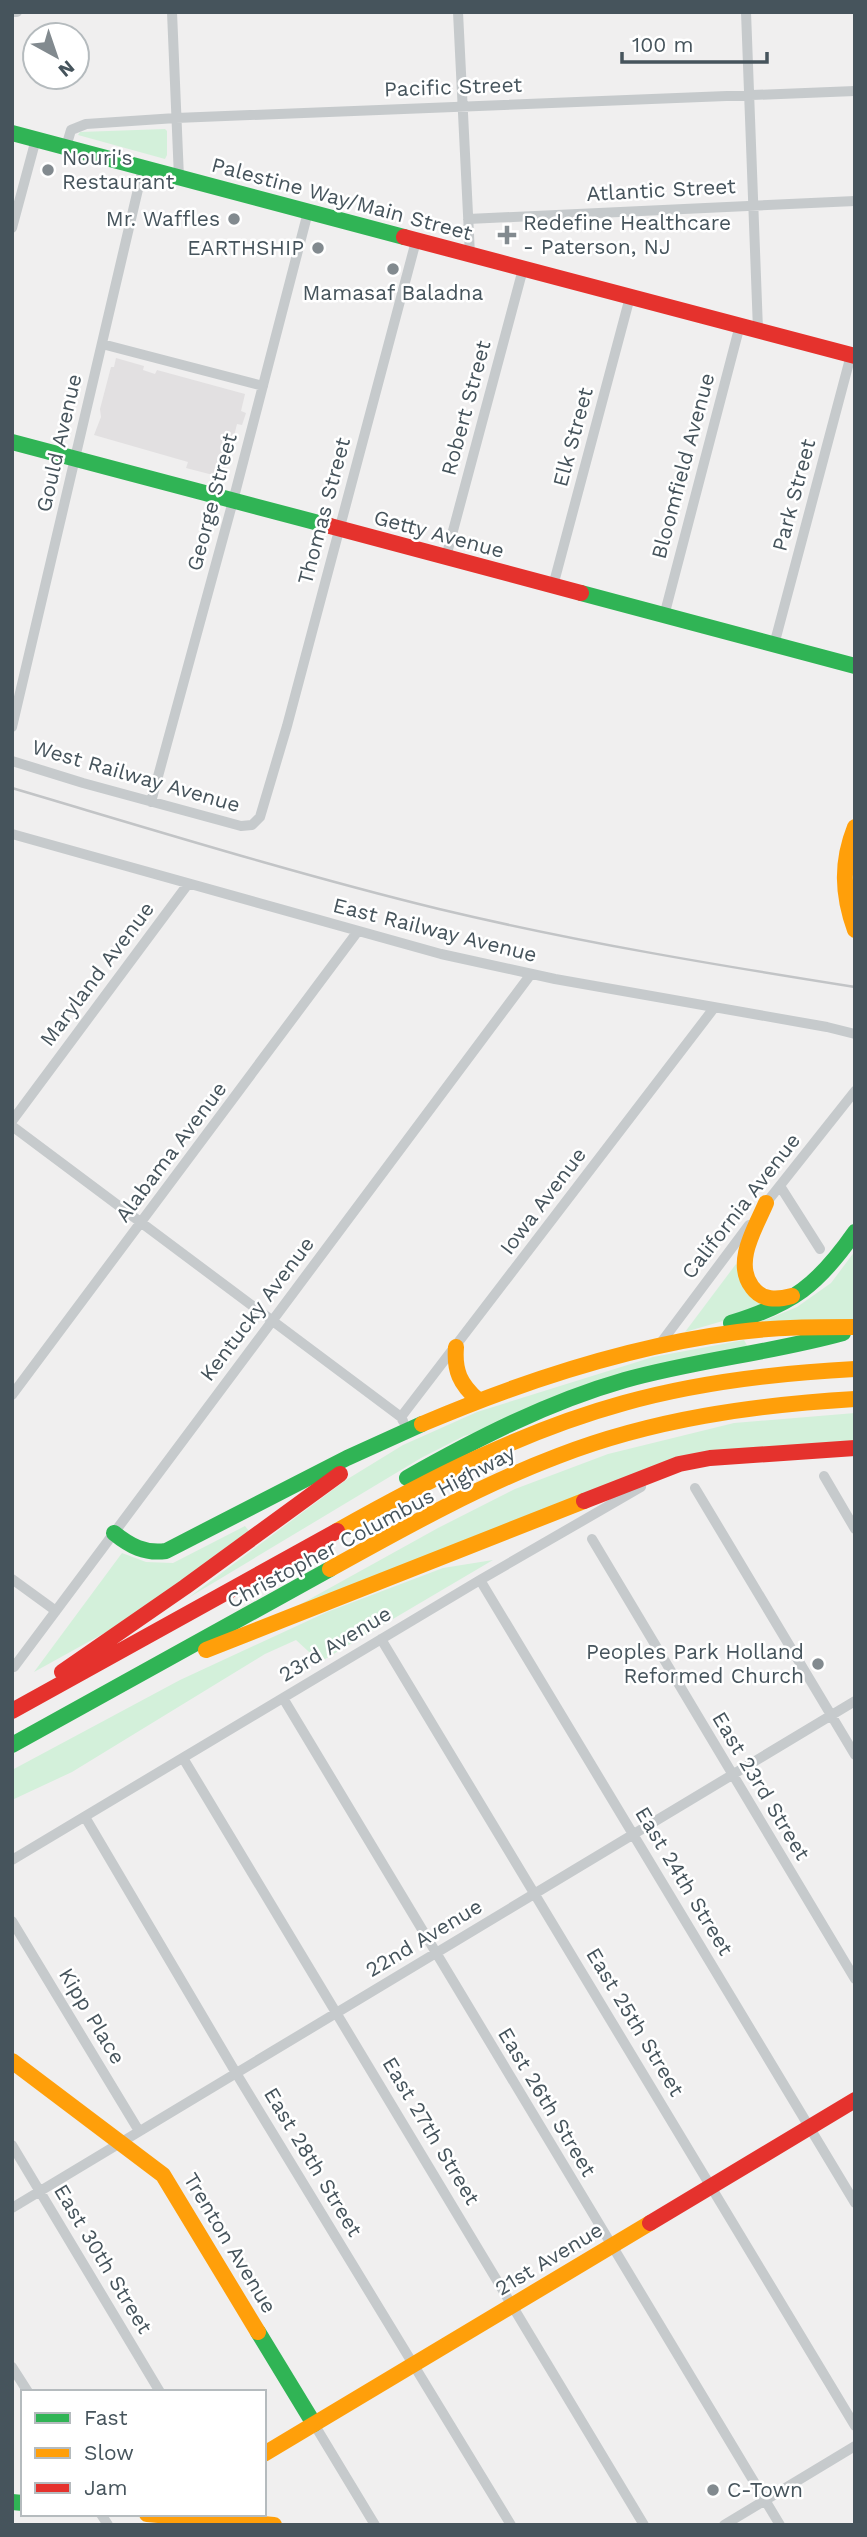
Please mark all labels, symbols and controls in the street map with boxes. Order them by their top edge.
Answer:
north arrow [21,21,91,91]
scale bar [622,21,767,65]
text: 100 m [632,32,694,57]
text: N [54,55,79,82]
street label: Pacific Street [384,72,523,101]
place label: Nouri's Restaurant [62,145,174,194]
street label: Palestine Way/Main Street [209,152,475,245]
marker: Nouri's Restaurant [40,162,56,178]
street label: Atlantic Street [586,173,737,206]
place label: Mr. Waffles [106,206,220,231]
place label: Redefine Healthcare - Paterson, NJ [523,210,731,259]
marker: Mr. Waffles [226,211,242,227]
marker: Redefine Healthcare - Paterson, NJ [497,225,517,245]
place label: EARTHSHIP [187,235,304,260]
marker: EARTHSHIP [310,240,326,256]
marker: Mamasaf Baladna [385,261,401,277]
place label: Mamasaf Baladna [303,280,484,305]
street label: Robert Street [436,338,496,478]
street label: Bloomfield Avenue [646,370,719,562]
street label: Gould Avenue [30,371,87,514]
street label: Elk Street [547,384,598,489]
street label: George Street [181,430,242,574]
street label: Thomas Street [292,434,355,587]
street label: Park Street [767,436,821,554]
street label: Getty Avenue [371,504,507,563]
street label: West Railway Avenue [29,734,243,817]
street label: East Railway Avenue [331,892,540,967]
street label: Maryland Avenue [34,897,159,1051]
street label: Alabama Avenue [110,1077,232,1227]
street label: California Avenue [676,1128,805,1284]
street label: Iowa Avenue [494,1142,591,1259]
street label: Kentucky Avenue [194,1232,319,1386]
street label: Christopher Columbus Highway [222,1440,519,1613]
street label: 23rd Avenue [274,1600,395,1687]
place label: Peoples Park Holland Reformed Church [586,1639,804,1688]
marker: Peoples Park Holland Reformed Church [810,1656,826,1672]
street label: East 23rd Street [707,1707,816,1865]
street label: East 24th Street [630,1802,739,1960]
street label: 22nd Avenue [361,1893,486,1982]
street label: East 25th Street [581,1943,690,2101]
street label: Kipp Place [54,1963,131,2068]
street label: East 26th Street [493,2023,602,2181]
street label: East 27th Street [377,2052,486,2209]
street label: East 28th Street [259,2083,368,2241]
street label: Trenton Avenue [179,2168,282,2318]
street label: East 30th Street [49,2180,158,2338]
street label: 21st Avenue [490,2217,607,2300]
legend [21,2390,266,2516]
text: Fast [84,2405,128,2430]
text: Slow [84,2440,134,2465]
text: Jam [84,2475,127,2500]
place label: C-Town [727,2477,803,2502]
marker: C-Town [705,2482,721,2498]

